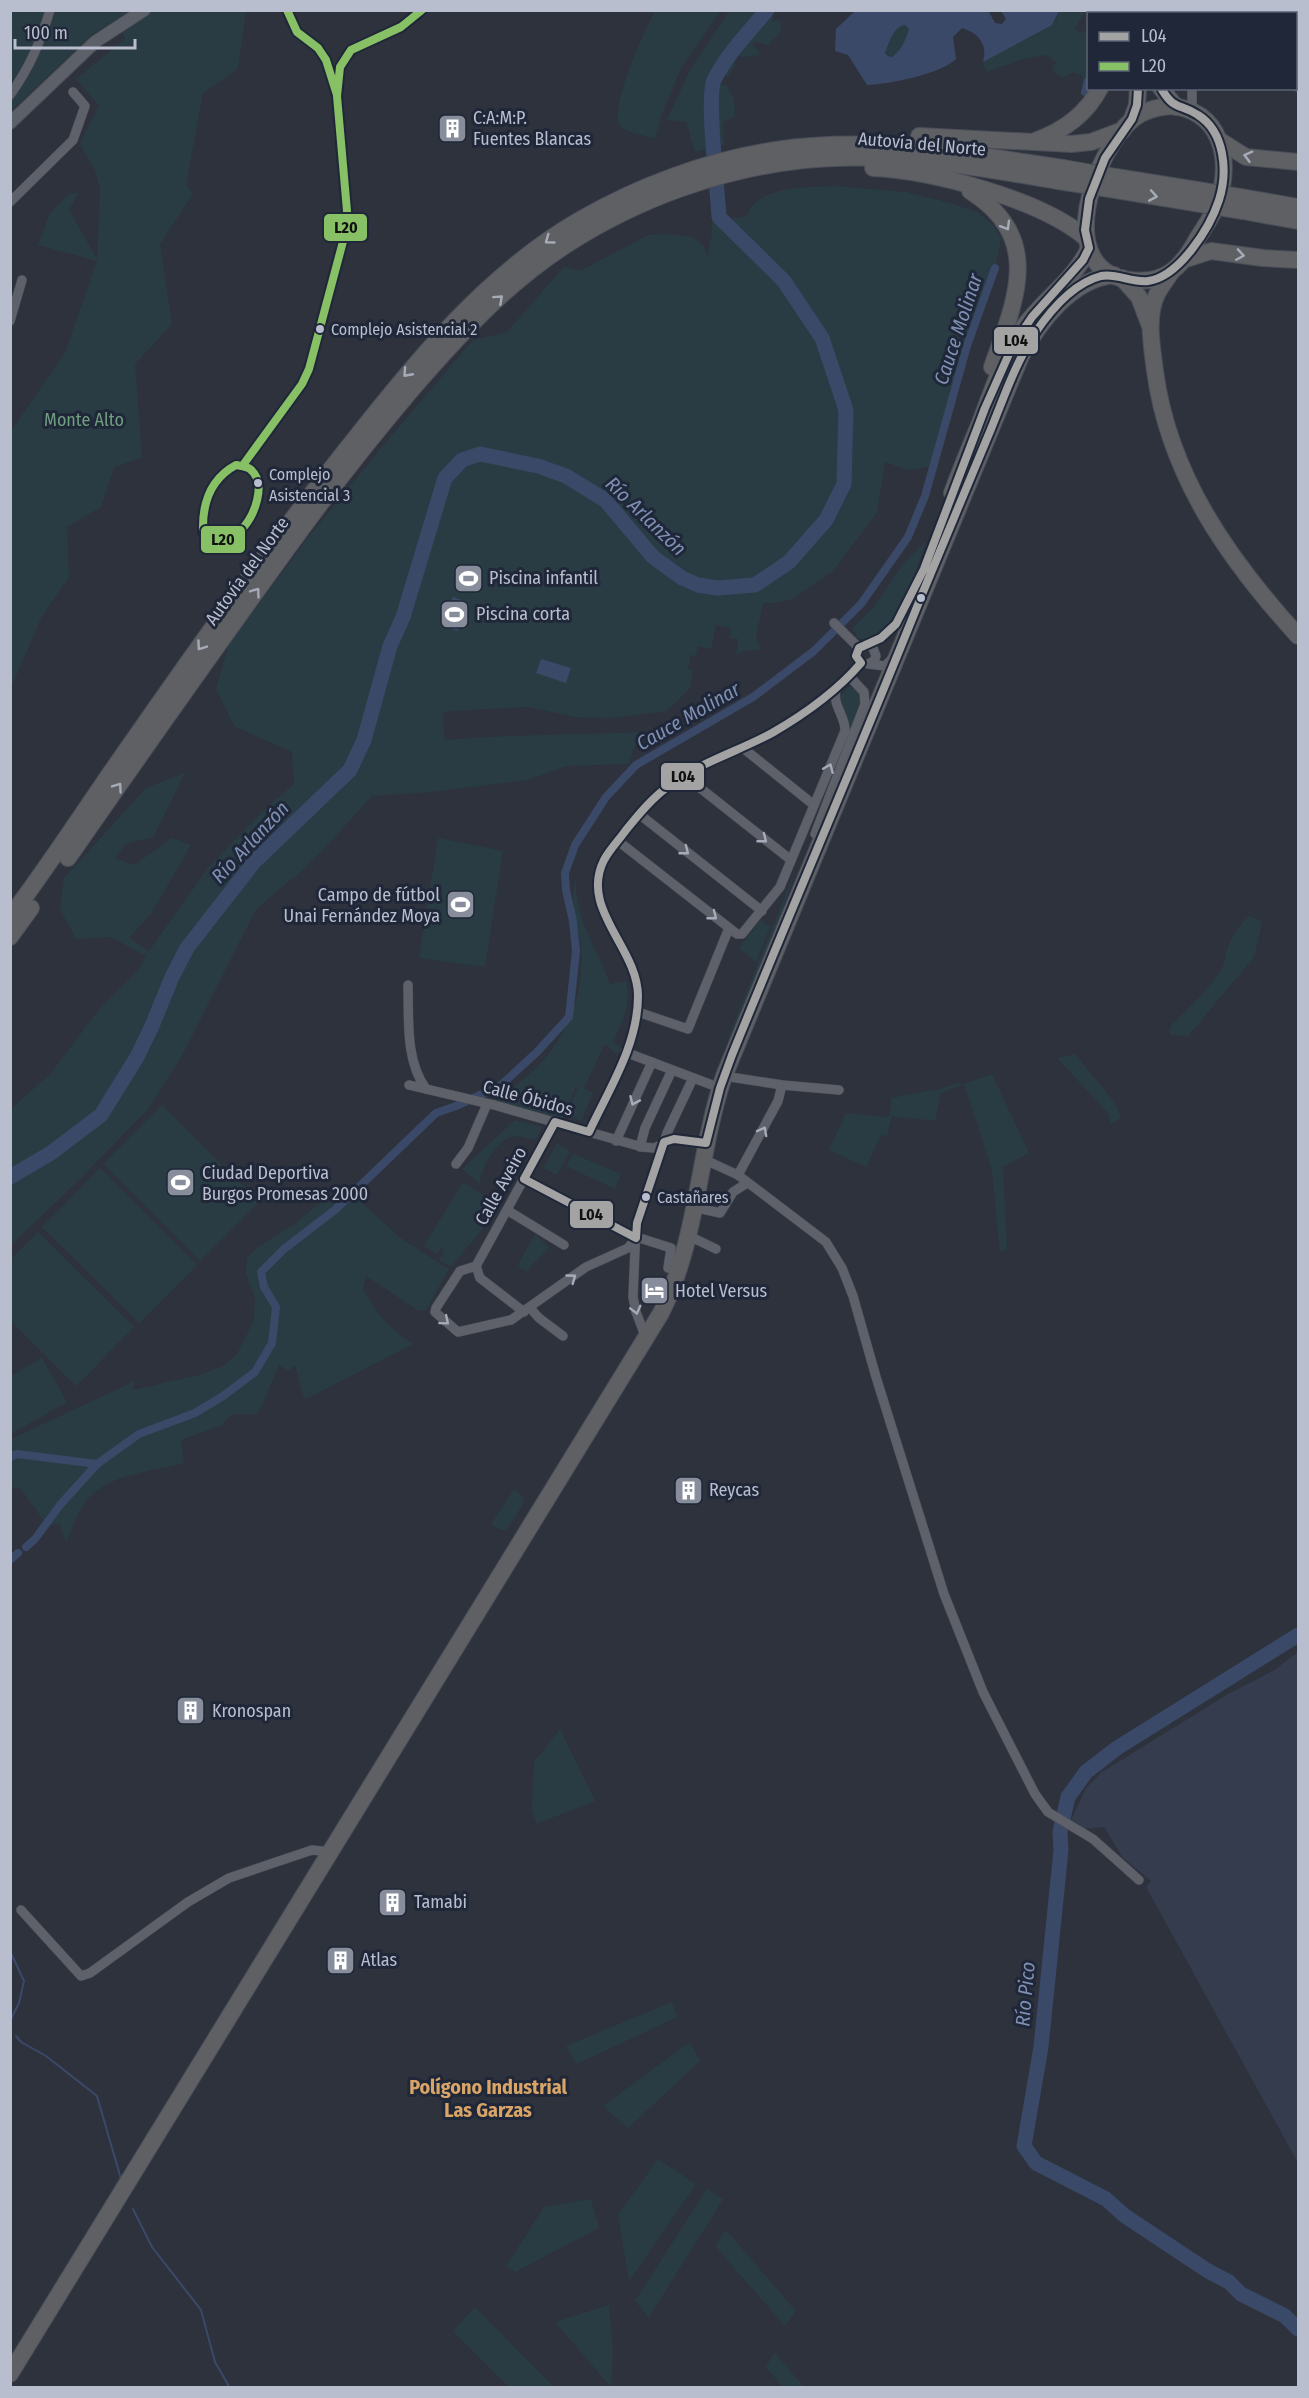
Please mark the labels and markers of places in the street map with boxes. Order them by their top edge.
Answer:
place label: C:A:M:P. Fuentes Blancas [473,107,591,150]
building icon: C:A:M:P. Fuentes Blancas [436,112,468,144]
place label: Complejo Asistencial 2 [331,320,477,339]
marker: Complejo Asistencial 2 [314,323,326,335]
place label: Complejo Asistencial 3 [269,465,350,505]
marker: Complejo Asistencial 3 [252,477,264,489]
sports icon: Piscina infantil [452,562,484,594]
place label: Piscina infantil [489,567,598,589]
unlabelled marker [915,592,927,604]
sports icon: Piscina corta [439,598,471,630]
place label: Piscina corta [476,603,570,625]
place label: Campo de fútbol Unai Fernández Moya [284,884,440,927]
sports icon: Campo de fútbol Unai Fernández Moya [445,889,477,921]
place label: Ciudad Deportiva Burgos Promesas 2000 [202,1162,368,1205]
sports icon: Ciudad Deportiva Burgos Promesas 2000 [165,1167,197,1199]
place label: Castañares [657,1188,729,1207]
marker: Castañares [640,1191,652,1203]
hotel icon: Hotel Versus [638,1275,670,1307]
place label: Hotel Versus [675,1280,768,1302]
building icon: Reycas [672,1474,704,1506]
place label: Reycas [709,1479,760,1501]
building icon: Kronospan [175,1695,207,1727]
place label: Kronospan [212,1700,291,1722]
building icon: Tamabi [377,1886,409,1918]
place label: Tamabi [414,1891,467,1913]
building icon: Atlas [324,1944,356,1976]
place label: Atlas [361,1949,398,1971]

